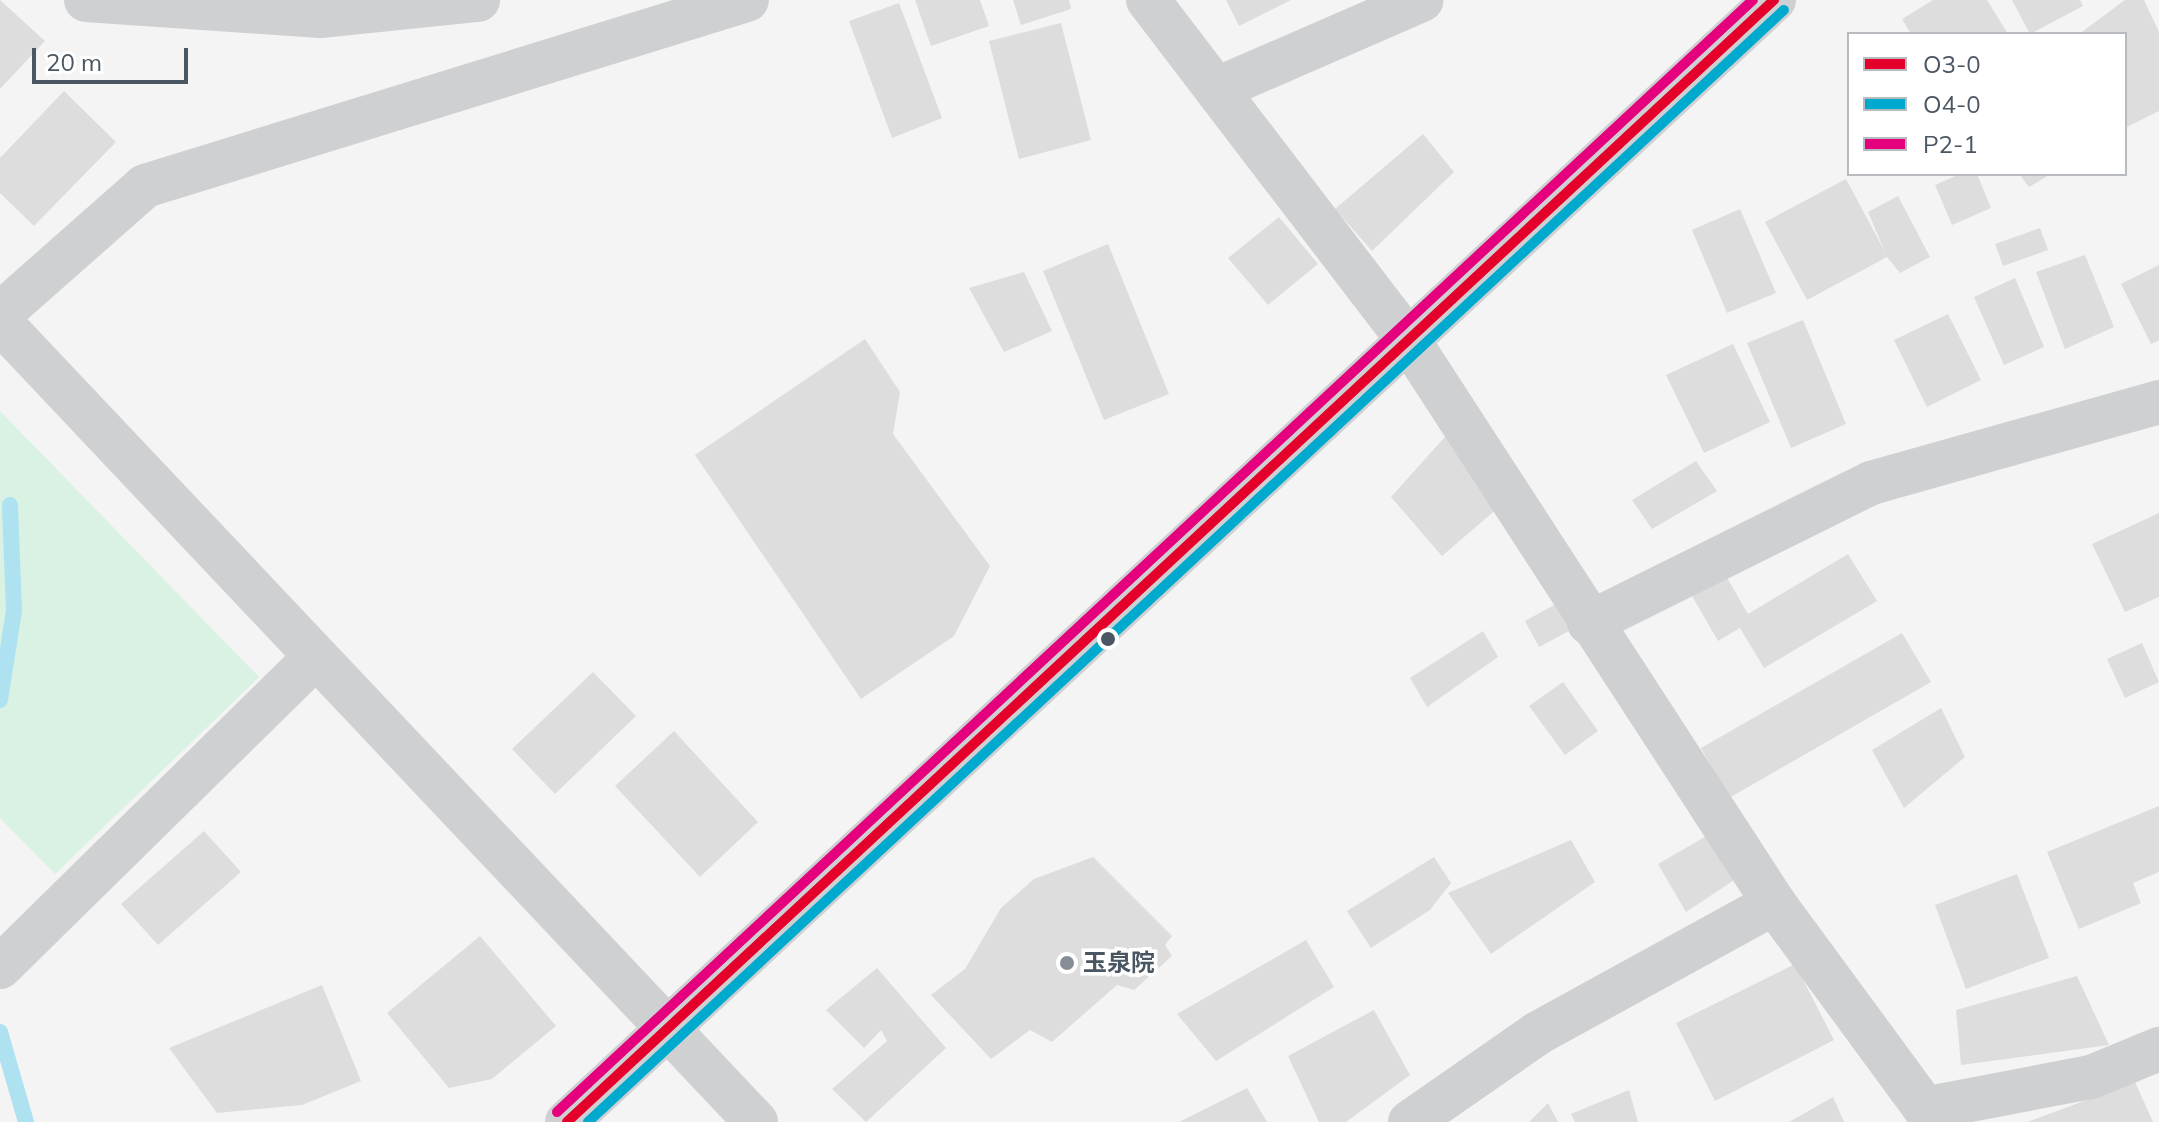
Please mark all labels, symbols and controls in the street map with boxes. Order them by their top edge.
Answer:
scale bar [36,32,192,82]
legend [1847,32,2127,176]
text: 20 m [46,47,102,77]
text: O3-0 [1923,49,1981,79]
text: O4-0 [1923,89,1981,119]
text: P2-1 [1923,129,1978,159]
unlabelled marker [1100,631,1116,647]
place label: 玉泉院 [1083,949,1155,977]
marker: 玉泉院 [1058,954,1076,972]

